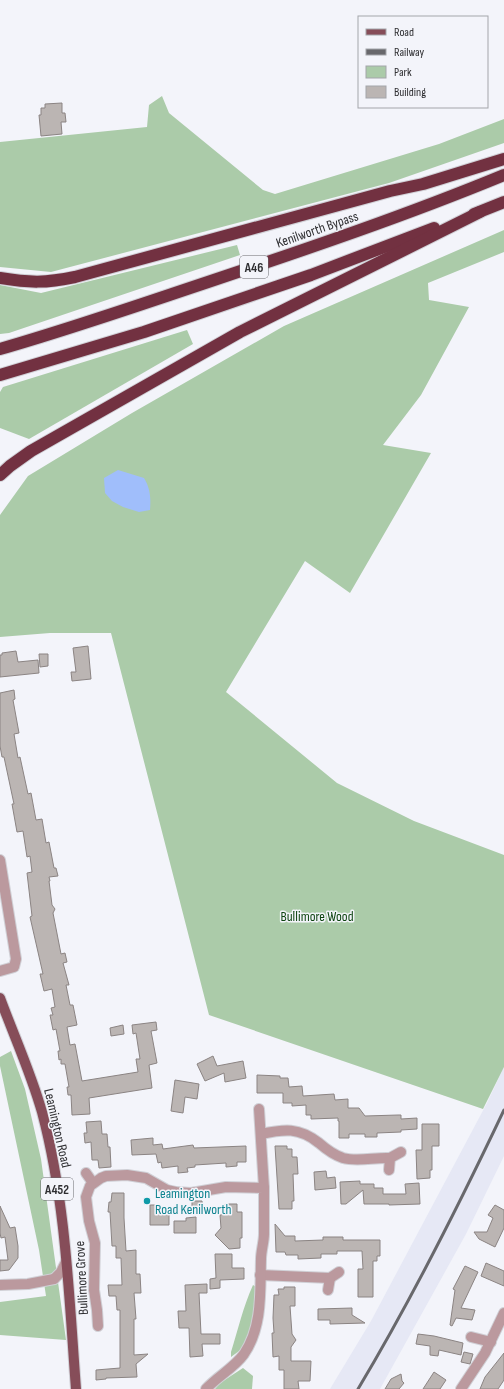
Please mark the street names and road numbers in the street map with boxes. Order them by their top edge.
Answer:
street label: Kenilworth Bypass [274,207,360,251]
road number: A46 [240,256,268,278]
street label: Leamington Road [40,1087,75,1169]
road number: A452 [41,1178,73,1200]
street label: Bullimore Grove [71,1241,92,1315]

